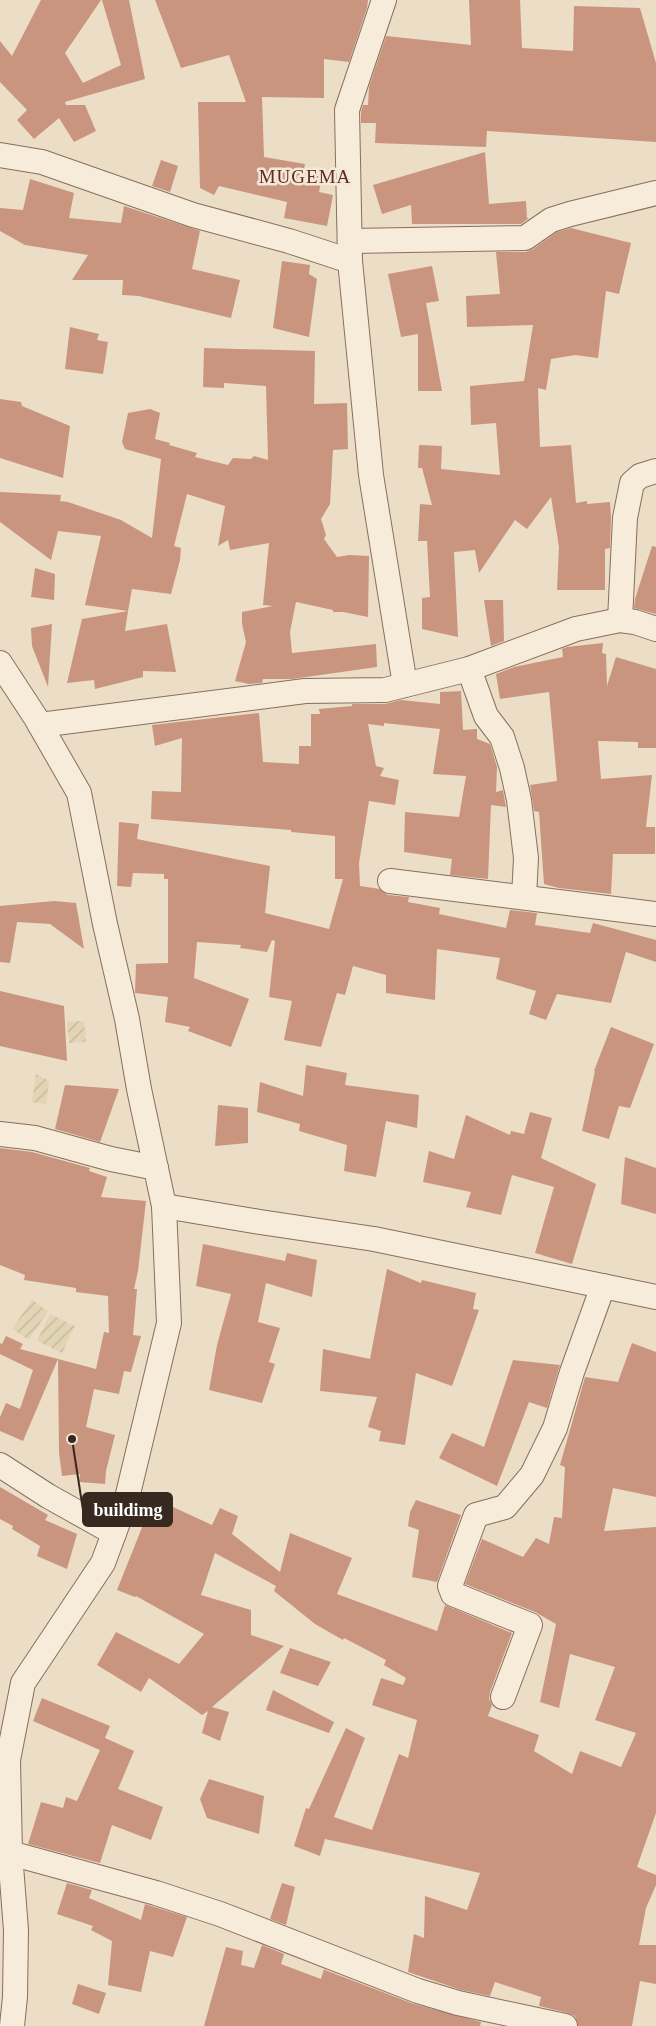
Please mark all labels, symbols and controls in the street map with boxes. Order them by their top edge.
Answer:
district label: MUGEMA [259,166,351,187]
callout: buildimg [83,1493,172,1526]
text: buildimg [93,1500,163,1520]

